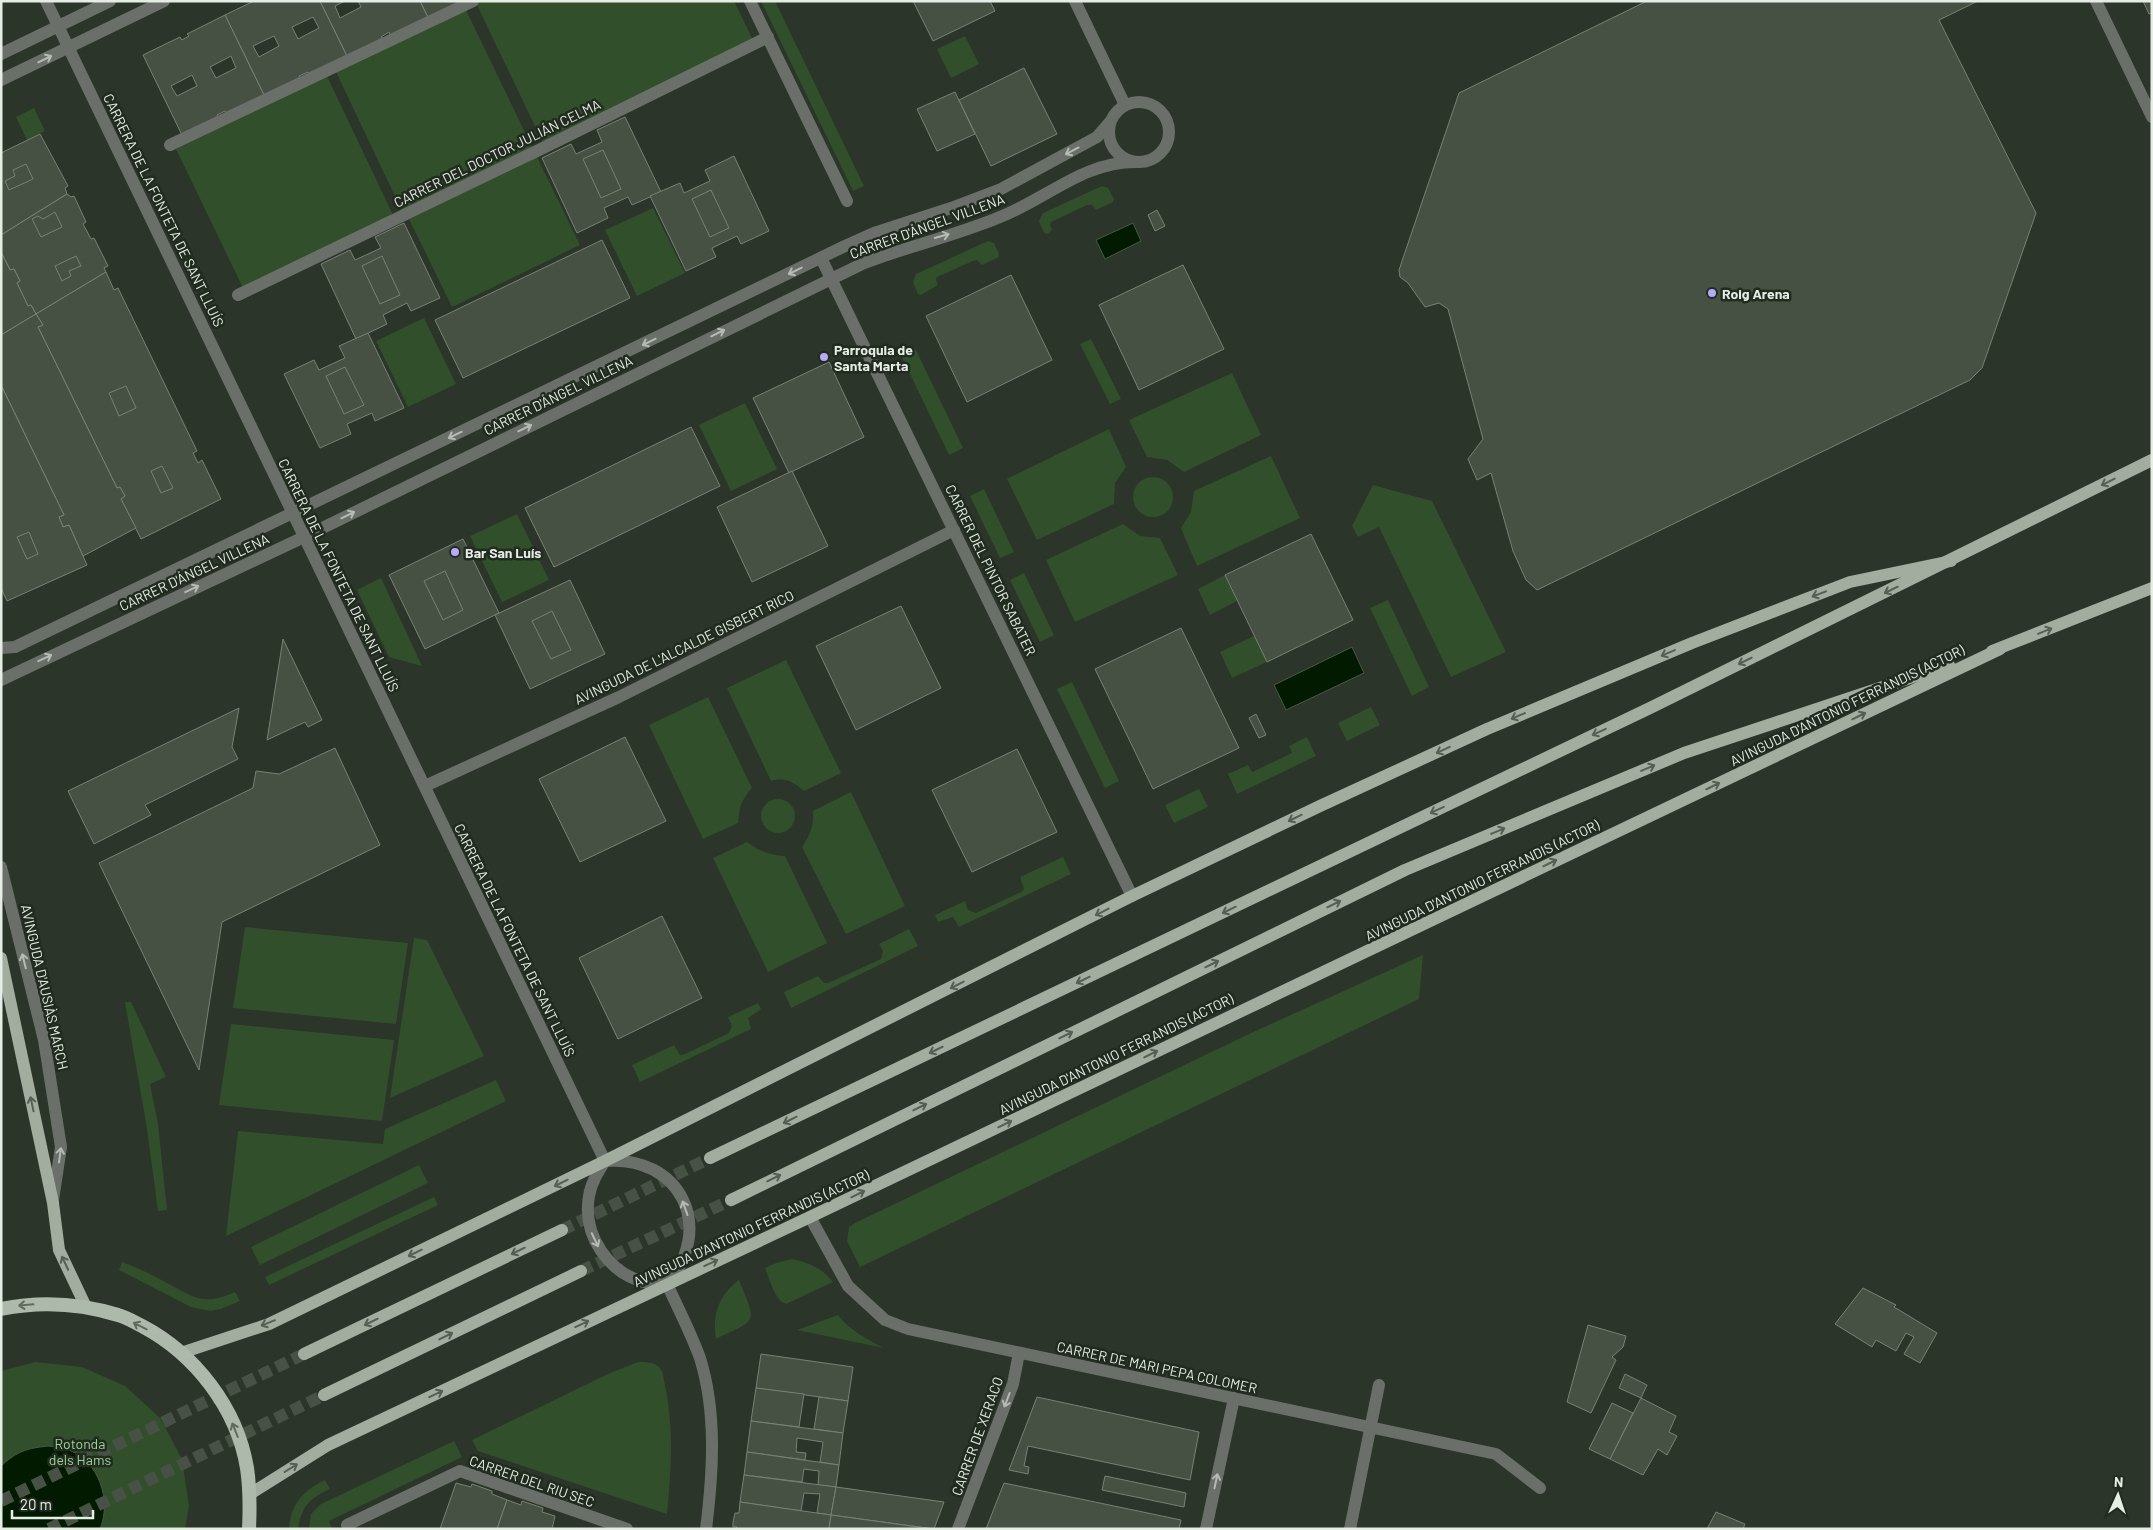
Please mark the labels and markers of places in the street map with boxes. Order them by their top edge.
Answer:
place label: Roig Arena [1722,285,1790,302]
marker: Roig Arena [1706,287,1718,299]
place label: Parroquia de Santa Marta [834,341,913,374]
marker: Parroquia de Santa Marta [818,351,830,363]
place label: Bar San Luís [465,544,541,561]
marker: Bar San Luís [449,546,461,558]

